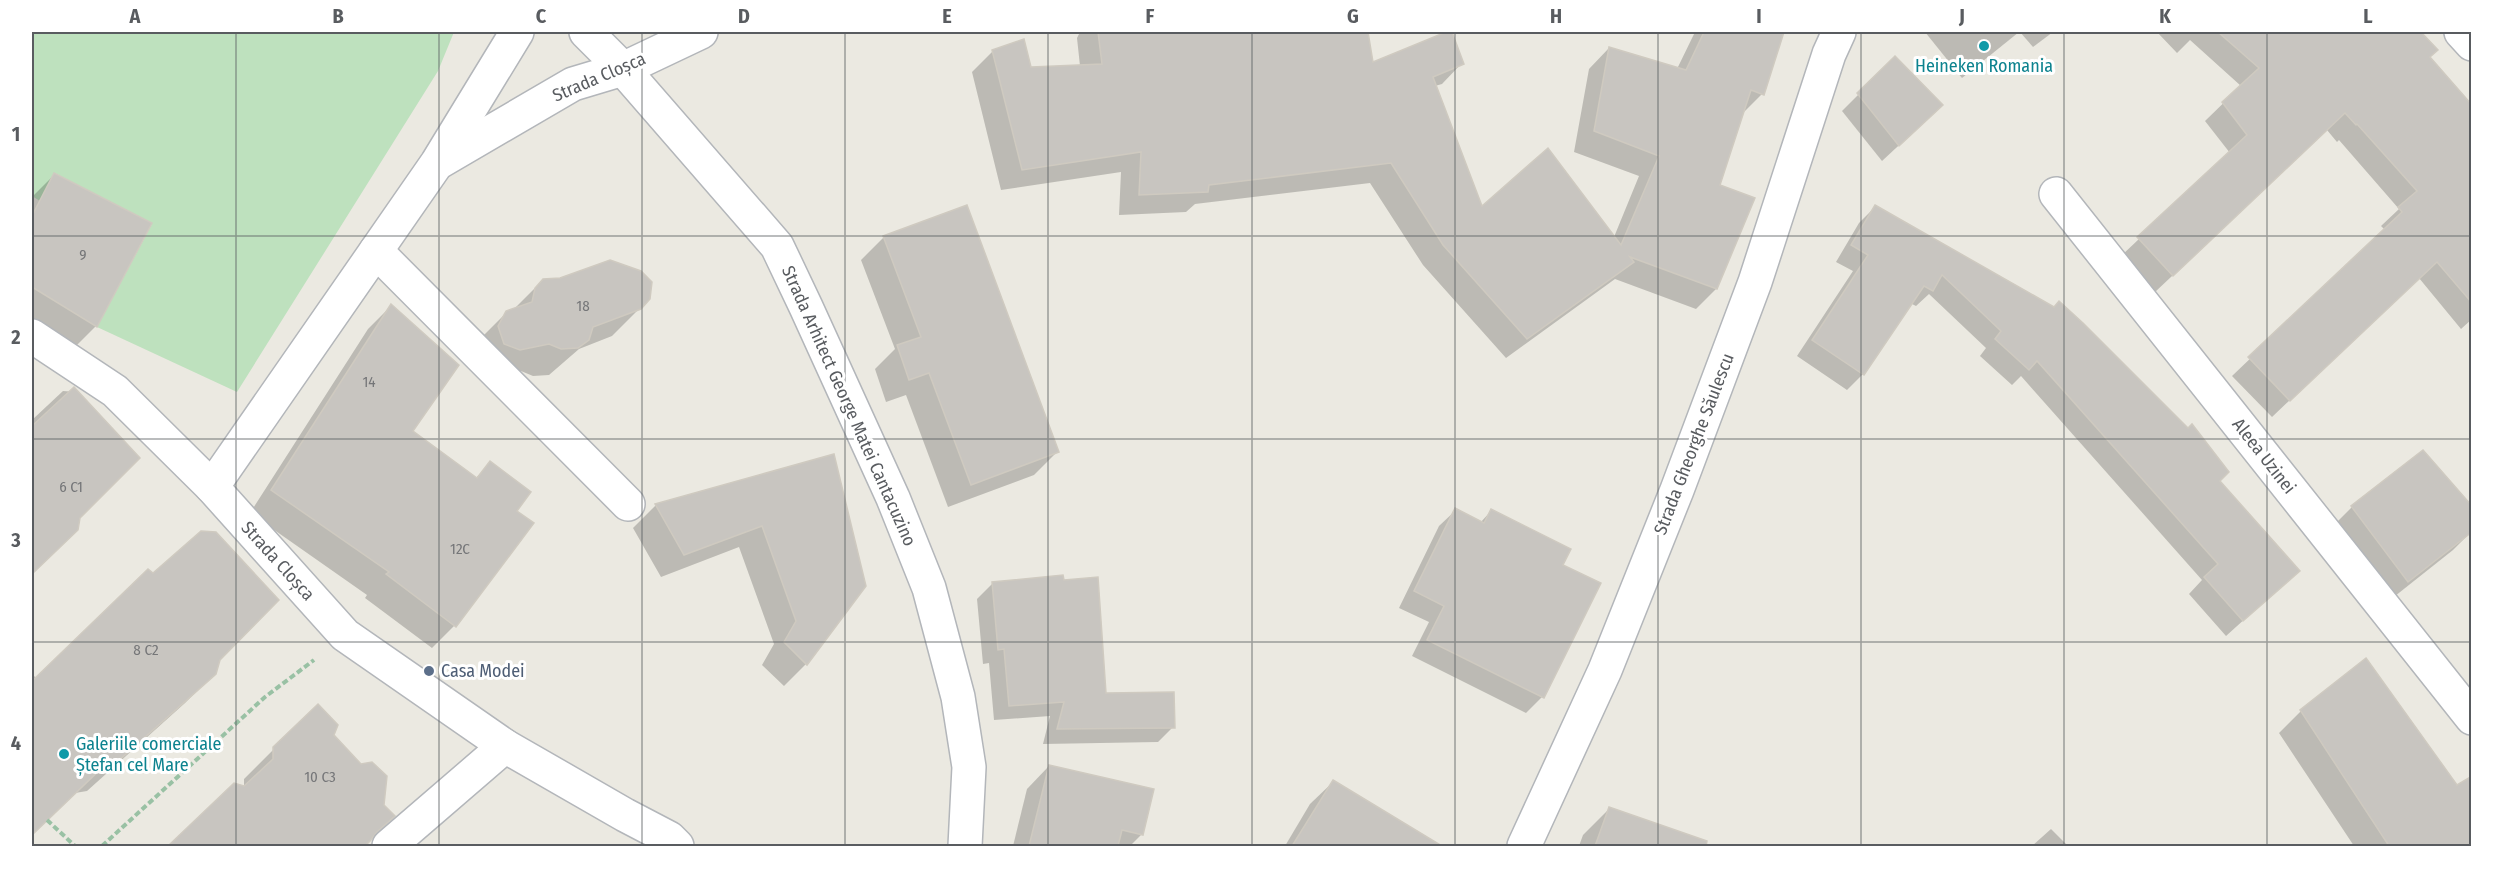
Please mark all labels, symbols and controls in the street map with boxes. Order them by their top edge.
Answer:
text: A [129,4,142,28]
text: B [332,4,344,28]
text: C [536,4,547,28]
text: D [738,4,750,28]
text: E [942,4,952,28]
text: F [1146,4,1155,28]
text: G [1347,4,1359,28]
text: H [1550,4,1562,28]
text: I [1756,4,1762,28]
text: J [1958,4,1965,28]
text: K [2159,4,2171,28]
text: L [2363,4,2373,28]
marker: Heineken Romania [1977,39,1991,53]
street label: Strada Cloșca [549,47,649,107]
place label: Heineken Romania [1915,55,2053,77]
text: 1 [12,122,20,146]
house number: 9 [79,246,87,264]
street label: Strada Arhitect George Matei Cantacuzino [777,262,921,550]
house number: 18 [576,297,590,315]
text: 2 [10,325,21,349]
street label: Strada Gheorghe Săulescu [1649,350,1739,538]
house number: 14 [362,373,376,391]
street label: Aleea Uzinei [2228,414,2300,498]
house number: 6 C1 [59,478,83,496]
street label: Strada Cloșca [237,517,319,605]
text: 3 [10,528,21,552]
house number: 12C [450,540,470,558]
house number: 8 C2 [133,641,159,659]
place label: Casa Modei [441,660,525,682]
marker: Casa Modei [422,664,436,678]
text: 4 [11,731,21,755]
place label: Galeriile comerciale Ștefan cel Mare [76,733,222,776]
marker: Galeriile comerciale Ștefan cel Mare [57,747,71,761]
house number: 10 C3 [304,768,336,786]

